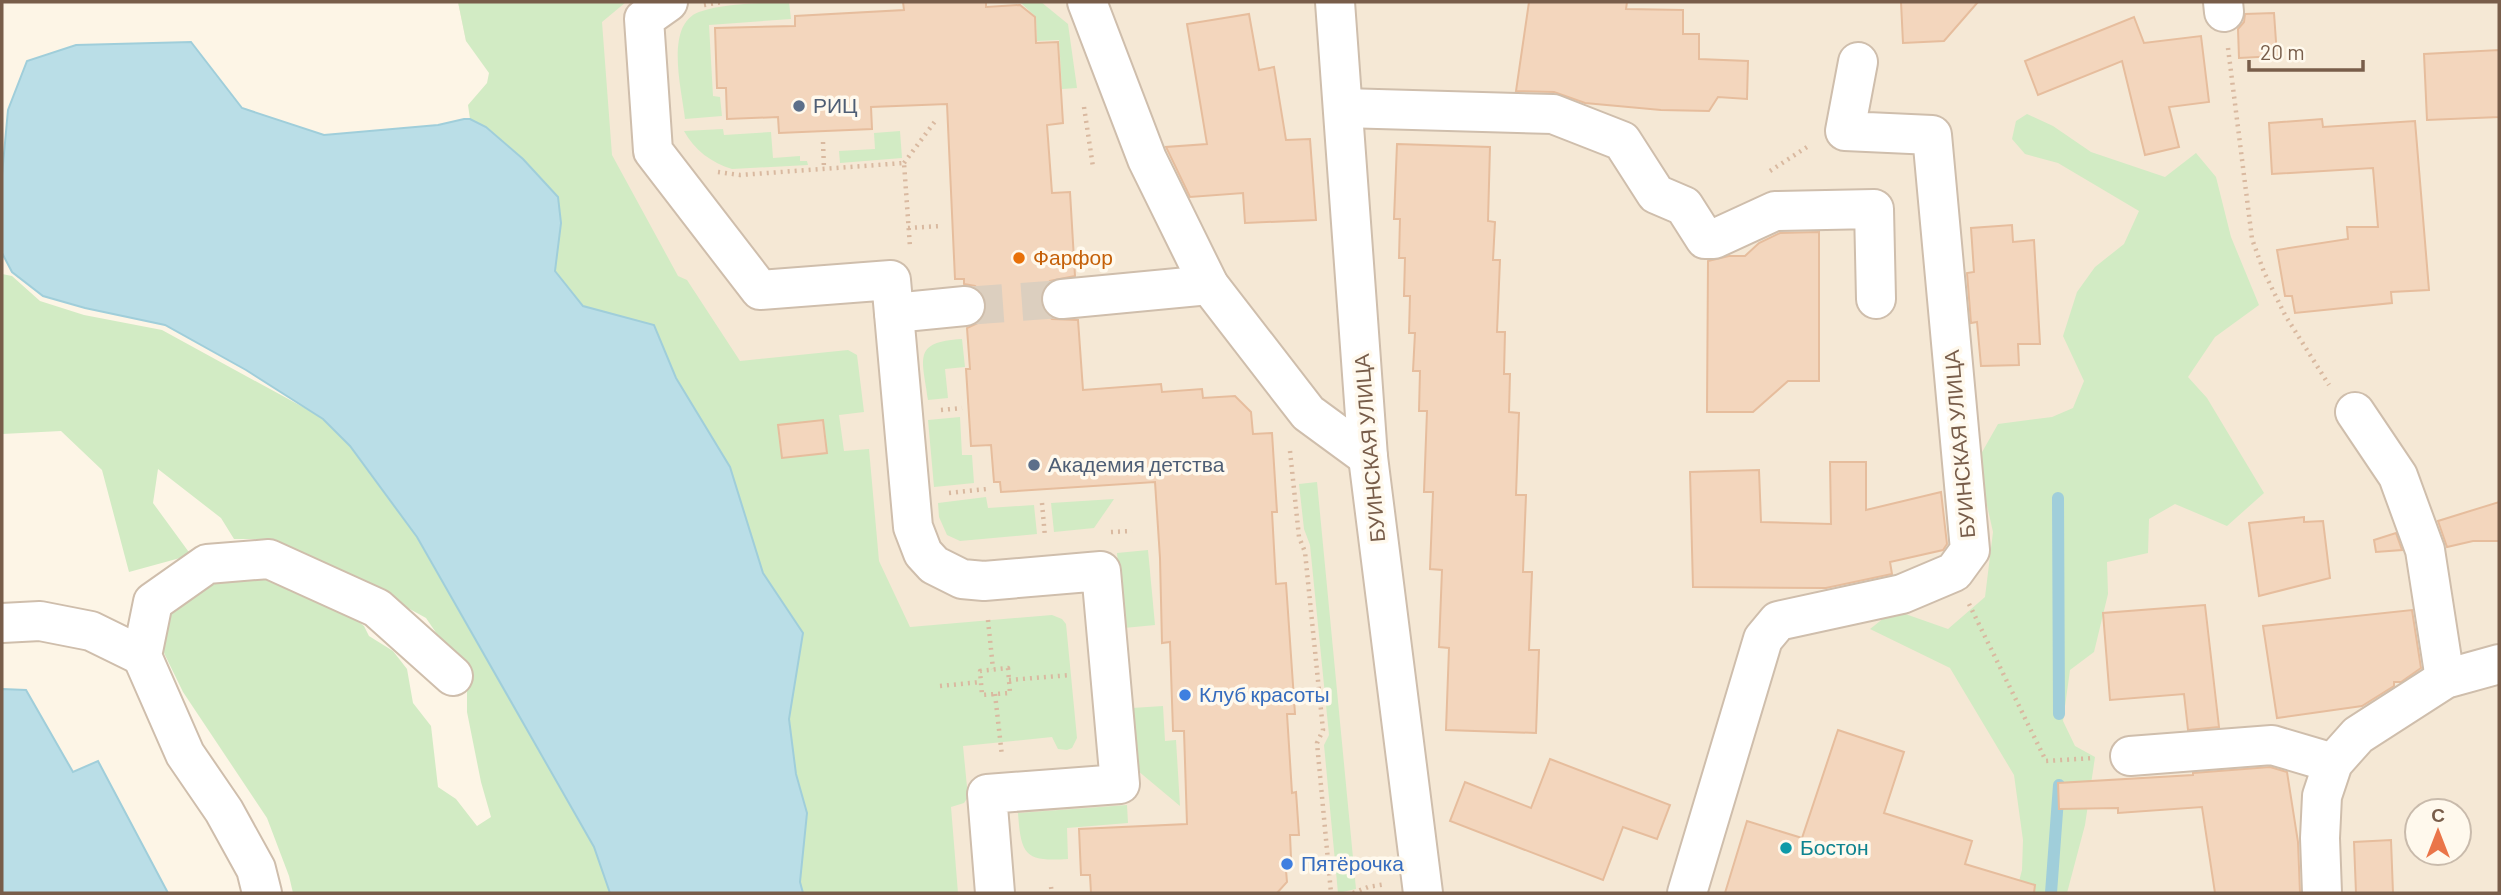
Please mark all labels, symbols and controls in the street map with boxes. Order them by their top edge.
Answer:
scale bar [2249,28,2363,72]
text: 20 m [2260,39,2305,64]
place label: РИЦ [813,92,858,117]
marker: РИЦ [791,98,807,114]
place label: Фарфор [1033,244,1113,269]
marker: Фарфор [1011,250,1027,266]
street label: БУИНСКАЯ УЛИЦА [1938,349,1979,539]
street label: БУИНСКАЯ УЛИЦА [1348,353,1389,543]
place label: Академия детства [1048,451,1225,476]
marker: Академия детства [1026,457,1042,473]
place label: Клуб красоты [1199,681,1330,706]
marker: Клуб красоты [1177,687,1193,703]
north arrow [2403,797,2473,867]
text: С [2431,803,2445,826]
place label: Бостон [1800,834,1869,859]
marker: Бостон [1778,840,1794,856]
place label: Пятёрочка [1301,850,1404,875]
marker: Пятёрочка [1279,856,1295,872]

